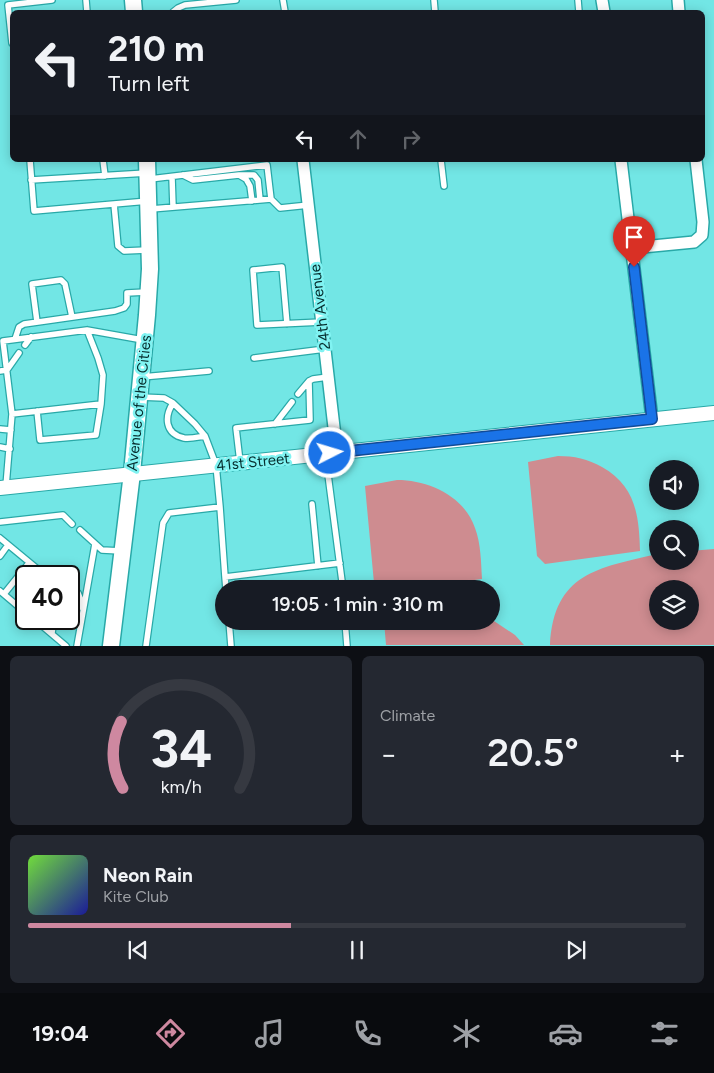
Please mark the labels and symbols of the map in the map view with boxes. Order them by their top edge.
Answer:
pin [613,216,655,267]
street label: 24th Avenue [306,263,334,351]
street label: Avenue of the Cities [123,334,155,472]
position arrow [303,426,355,478]
street label: 41st Street [215,449,291,475]
speed limit sign: 40 [15,565,80,630]

